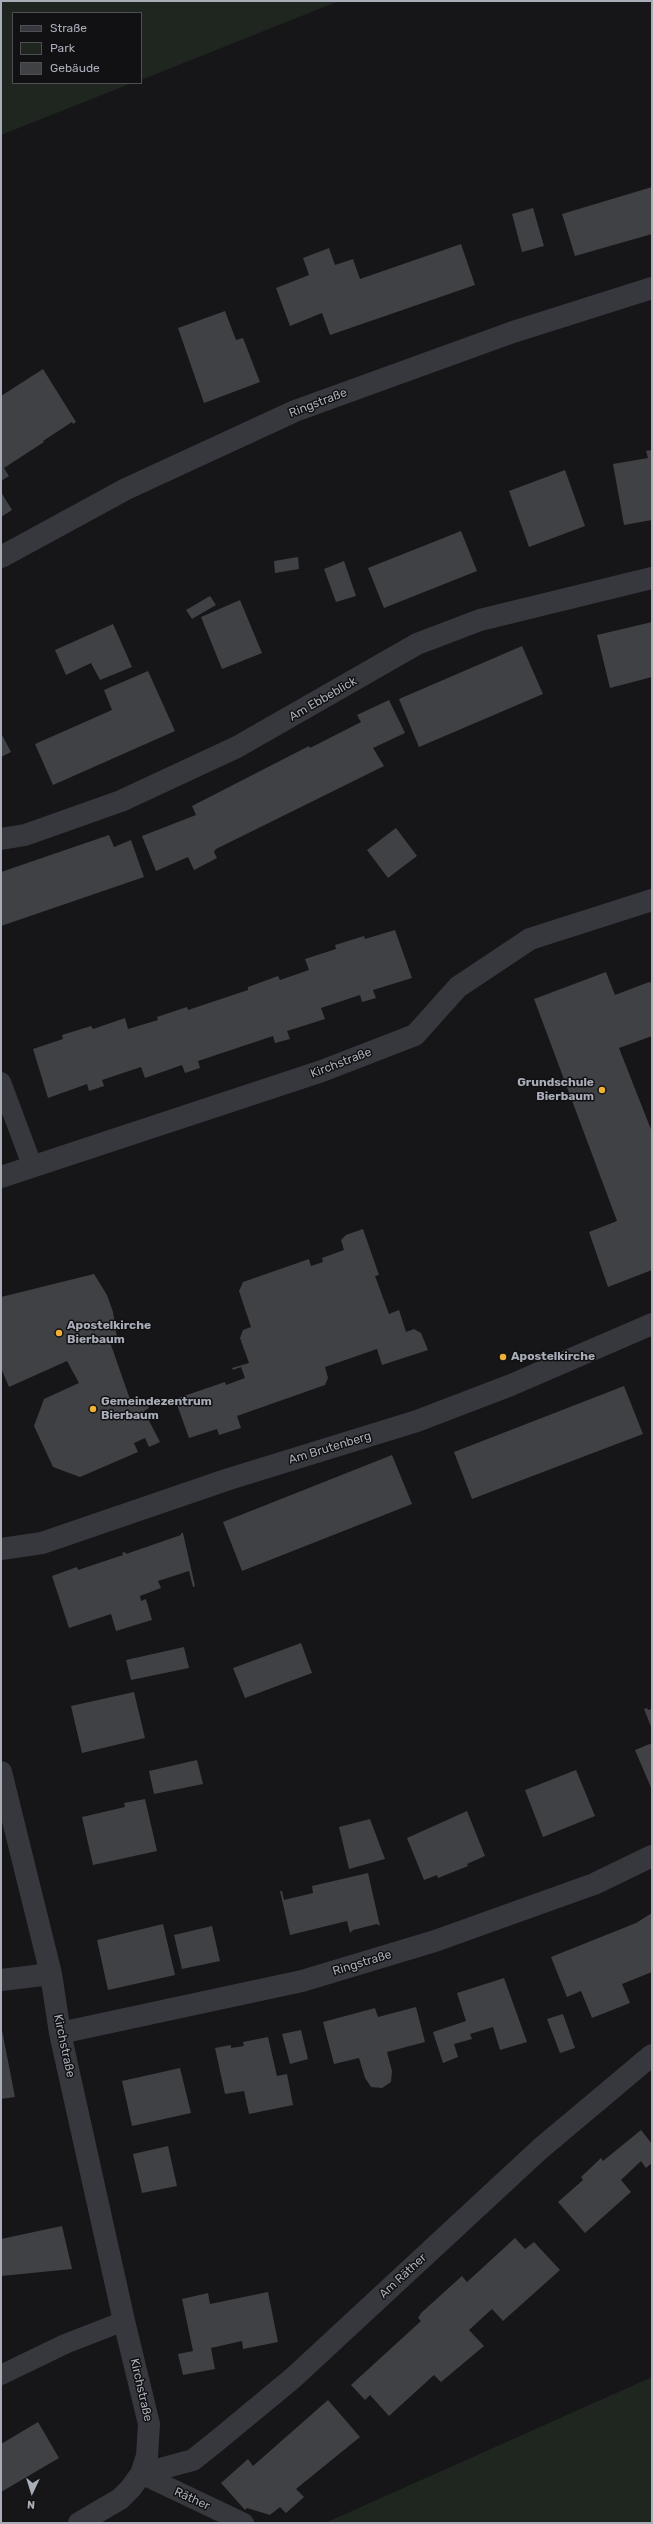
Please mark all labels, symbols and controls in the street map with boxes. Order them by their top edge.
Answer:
legend [12,12,142,84]
text: Straße [50,21,87,35]
text: Park [50,41,75,55]
text: Gebäude [50,61,100,75]
street label: Ringstraße [287,385,349,421]
street label: Am Ebbeblick [287,674,359,724]
street label: Kirchstraße [308,1045,374,1081]
place label: Grundschule Bierbaum [517,1076,594,1104]
marker: Grundschule Bierbaum [597,1085,607,1095]
place label: Apostelkirche Bierbaum [67,1319,151,1347]
marker: Apostelkirche Bierbaum [54,1328,64,1338]
place label: Apostelkirche [511,1350,595,1364]
marker: Apostelkirche [498,1352,508,1362]
place label: Gemeindezentrum Bierbaum [101,1395,212,1423]
marker: Gemeindezentrum Bierbaum [88,1404,98,1414]
street label: Am Brutenberg [287,1429,373,1467]
street label: Ringstraße [331,1947,393,1979]
street label: Kirchstraße [50,2013,78,2079]
street label: Am Räther [376,2250,430,2302]
street label: Kirchstraße [127,2357,155,2423]
north arrow [12,2472,52,2512]
street label: Räther [172,2485,212,2513]
text: N [27,2498,36,2511]

